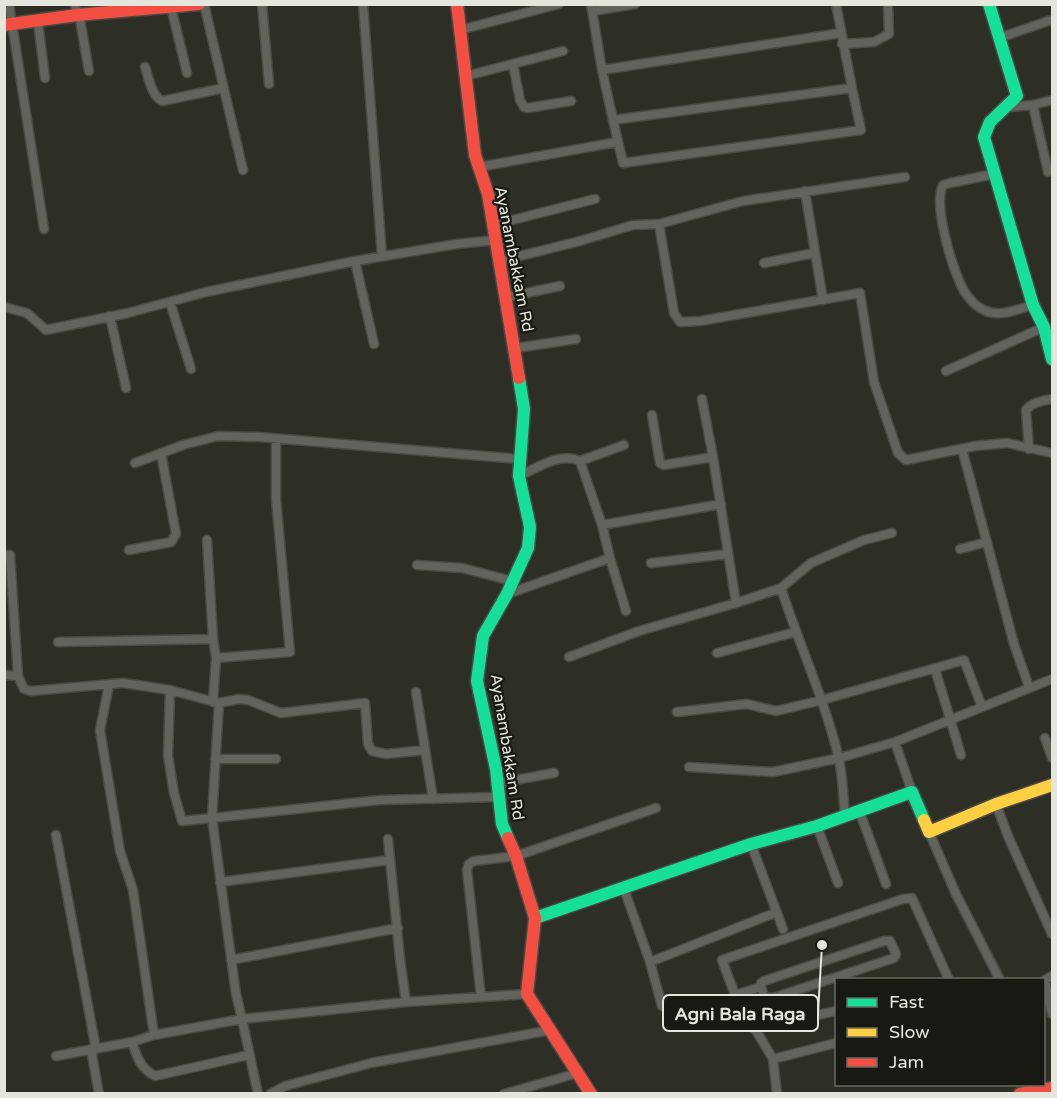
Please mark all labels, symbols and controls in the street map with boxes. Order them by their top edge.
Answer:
street label: Ayanambakkam Rd [490,185,538,334]
street label: Ayanambakkam Rd [486,673,528,822]
legend [835,978,1045,1086]
text: Fast [889,991,924,1013]
callout: Agni Bala Raga [663,995,818,1031]
text: Agni Bala Raga [675,1003,805,1025]
text: Slow [889,1021,930,1043]
text: Jam [889,1051,924,1073]

